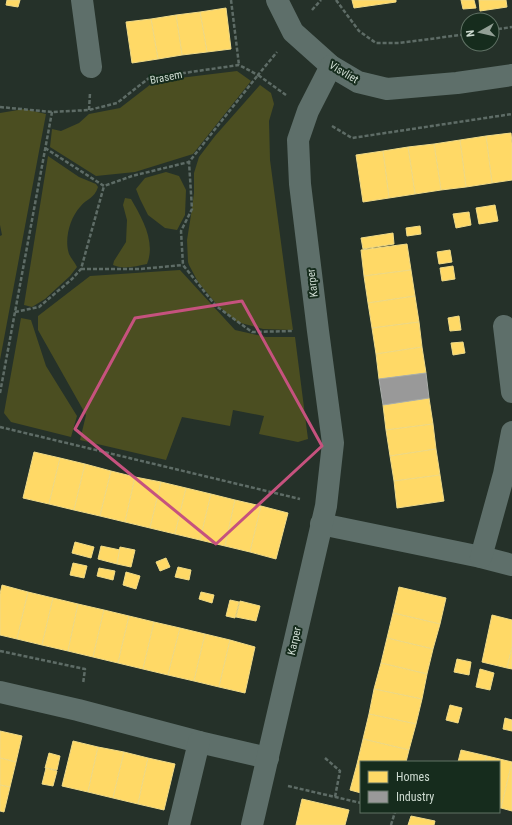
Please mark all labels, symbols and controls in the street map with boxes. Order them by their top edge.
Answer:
north arrow [460,12,500,52]
text: N [464,29,477,38]
street label: Visvliet [327,59,361,86]
street label: Brasem [149,68,183,87]
street label: Karper [304,267,321,298]
street label: Karper [285,625,304,656]
legend [360,761,500,813]
text: Homes [396,770,430,784]
text: Industry [396,790,434,804]

